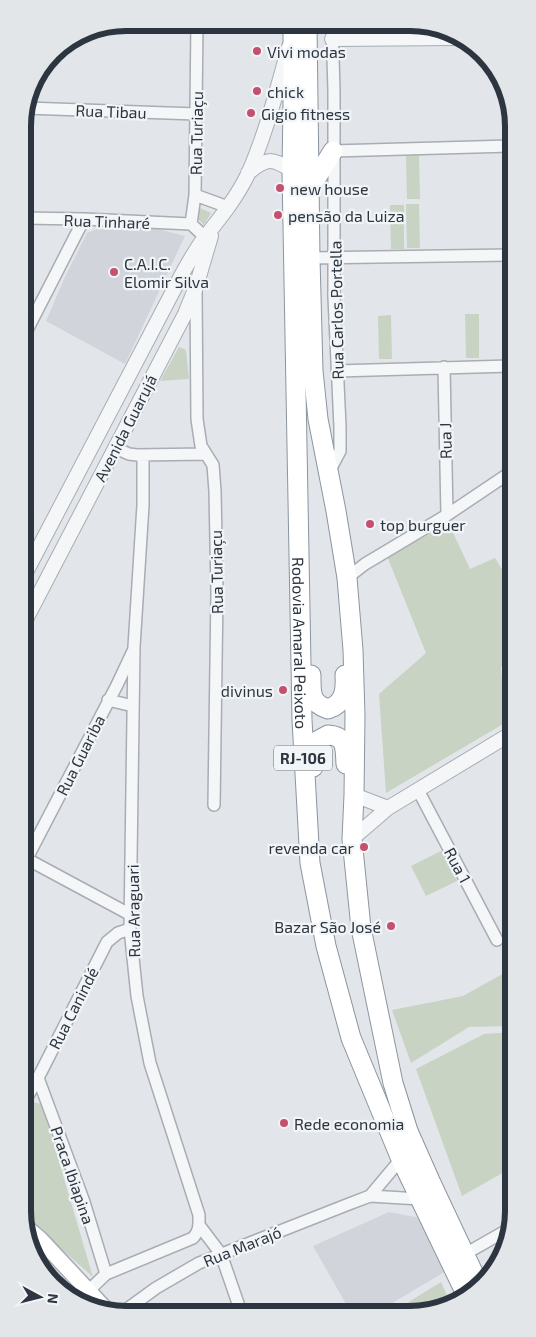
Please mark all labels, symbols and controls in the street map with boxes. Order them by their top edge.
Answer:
place label: Vivi modas [267,42,346,61]
marker: Vivi modas [251,45,263,57]
place label: chick [267,82,304,101]
marker: chick [251,85,263,97]
street label: Rua Turiaçu [186,91,207,175]
street label: Rua Tibau [75,100,147,122]
place label: Gigio fitness [261,104,350,123]
marker: Gigio fitness [245,107,257,119]
place label: new house [290,179,369,198]
marker: new house [274,182,286,194]
place label: pensão da Luiza [288,206,405,225]
marker: pensão da Luiza [272,209,284,221]
street label: Rua Tinharé [63,210,151,232]
street label: Rua Carlos Portella [325,240,347,380]
place label: C.A.I.C. Elomir Silva [124,254,209,291]
marker: C.A.I.C. Elomir Silva [108,266,120,278]
street label: Avenida Guarujá [90,371,161,485]
street label: Rua J [435,423,455,459]
place label: top burguer [380,515,466,534]
marker: top burguer [364,518,376,530]
street label: Rua Turiaçu [206,530,227,614]
street label: Rodovia Amaral Peixoto [290,557,312,729]
place label: divinus [221,681,273,700]
marker: divinus [277,684,289,696]
street label: Rua Guariba [52,712,108,798]
road number: RJ-106 [274,746,332,770]
place label: revenda car [268,838,355,857]
marker: revenda car [358,841,370,853]
street label: Rua 1 [441,844,475,886]
street label: Rua Araguari [123,864,143,958]
place label: Bazar São José [274,917,381,936]
marker: Bazar São José [385,920,397,932]
street label: Rua Canindé [44,964,102,1052]
place label: Rede economia [294,1114,404,1133]
marker: Rede economia [278,1117,290,1129]
street label: Praca Ibiapina [47,1124,99,1226]
street label: Rua Marajó [200,1222,284,1271]
north arrow [15,1272,65,1322]
text: N [44,1293,62,1305]

